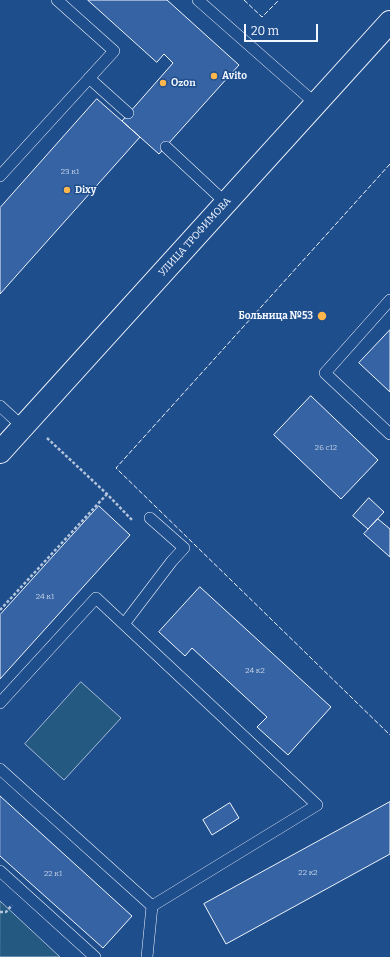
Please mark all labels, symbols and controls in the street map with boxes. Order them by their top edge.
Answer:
scale bar [246,16,320,42]
text: 20 m [251,24,279,38]
place label: Avito [222,70,247,82]
marker: Avito [209,71,219,81]
place label: Ozon [171,77,196,89]
marker: Ozon [158,78,168,88]
house number: 23 к1 [61,167,79,177]
place label: Dixy [75,184,96,196]
marker: Dixy [62,185,72,195]
street label: УЛИЦА ТРОФИМОВА [156,195,234,279]
place label: Больница №53 [239,310,313,322]
marker: Больница №53 [316,310,328,322]
house number: 26 с12 [315,443,337,453]
house number: 24 к1 [36,592,54,602]
house number: 24 к2 [245,666,265,676]
house number: 22 к2 [298,868,318,878]
house number: 22 к1 [44,869,62,879]

